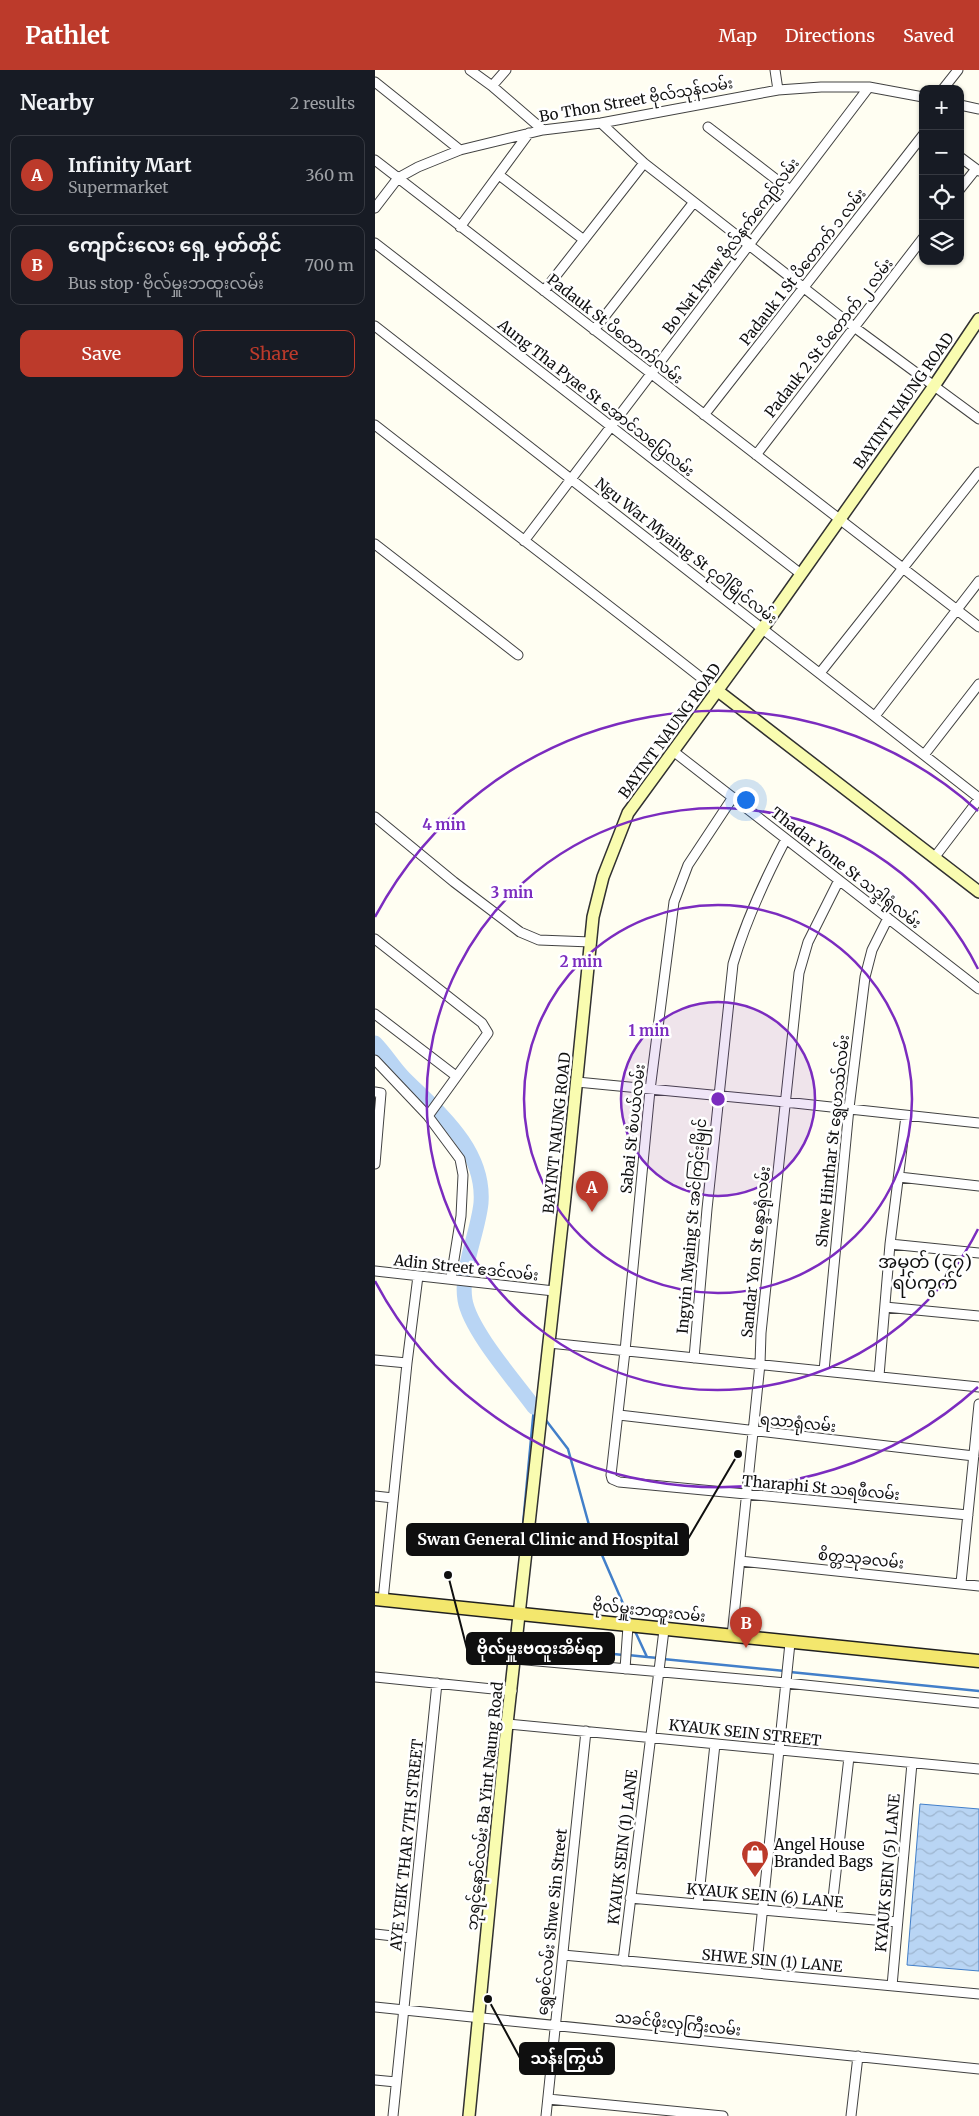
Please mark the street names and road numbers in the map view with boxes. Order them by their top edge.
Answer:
street label: Bo Thon Street ဗိုလ်သုန်လမ်း [538,73,735,129]
street label: Bo Nat kyaw ဗိုလ်နက်ကျော်လမ်း [658,154,805,339]
street label: Padauk 1 St ပိတောက် ၁ လမ်း [735,184,870,349]
street label: Padauk 2 St ပိတောက် ၂ လမ်း [760,254,899,423]
street label: Padauk St ပိတောက်လမ်း [544,270,687,388]
street label: Aung Tha Pyae St အောင်သပြေလမ်း [492,314,698,483]
street label: BAYINT NAUNG ROAD [849,329,958,473]
street label: Ngu War Myaing St ငုဝါမြိုင်လမ်း [590,474,781,630]
street label: BAYINT NAUNG ROAD [614,660,725,802]
street label: Thadar Yone St သဒ္ဒါရုံလမ်း [765,803,925,935]
street label: Shwe Hinthar St ရွှေဟဿ်လမ်း [812,1034,856,1248]
street label: BAYINT NAUNG ROAD [539,1051,574,1215]
street label: Sabai St စံပယ်လမ်း [616,1063,649,1195]
street label: Ingyin Myaing St အင်ကြင်းမြိုင် [673,1117,713,1335]
street label: Sandar Yon St စန္ဒာရုံလမ်း [737,1165,777,1339]
street label: Adin Street ဧဒင်လမ်း [392,1250,539,1285]
street label: ရသာရုံလမ်း [759,1409,837,1439]
street label: Tharaphi St သရဖီလမ်း [741,1471,901,1507]
street label: စိတ္တသုခလမ်း [817,1545,905,1575]
street label: ဗိုလ်မှူးဘထူးလမ်း [591,1595,706,1629]
street label: ဘုရင့်နောင်လမ်း Ba Yint Naung Road [462,1681,510,1932]
street label: KYAUK SEIN STREET [668,1715,823,1750]
street label: AYE YEIK THAR 7TH STREET [386,1738,427,1953]
street label: KYAUK SEIN (1) LANE [604,1768,642,1926]
street label: KYAUK SEIN (5) LANE [871,1793,904,1953]
street label: ရွှေစင်လမ်း Shwe Sin Street [532,1828,574,2017]
street label: KYAUK SEIN (6) LANE [686,1879,845,1912]
street label: SHWE SIN (1) LANE [701,1945,844,1976]
street label: သခင်ဖိုးလှကြီးလမ်း [614,2007,742,2043]

